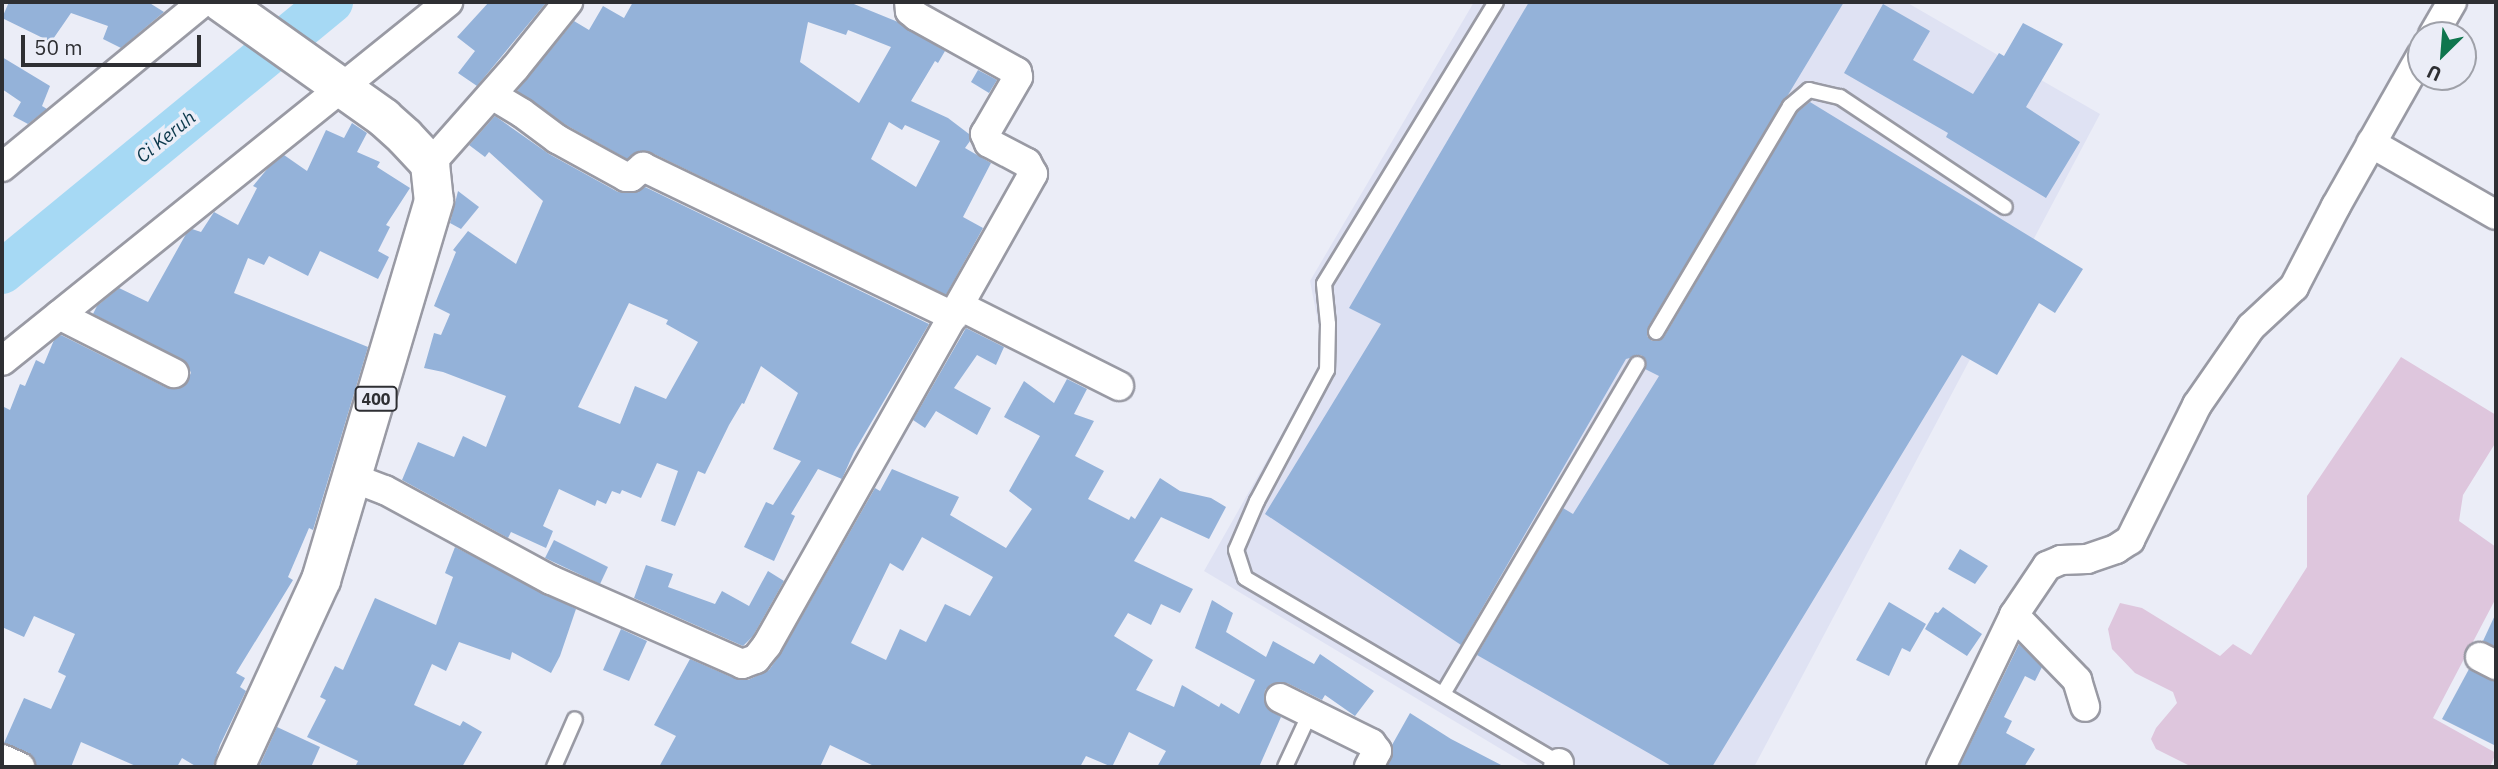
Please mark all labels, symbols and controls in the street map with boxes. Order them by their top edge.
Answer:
scale bar [24,21,205,65]
north arrow [2407,21,2477,91]
text: 50 m [34,33,83,61]
text: U [2423,60,2445,87]
water label: Ci Keruh [132,106,200,168]
road number: 400 [353,386,399,412]

